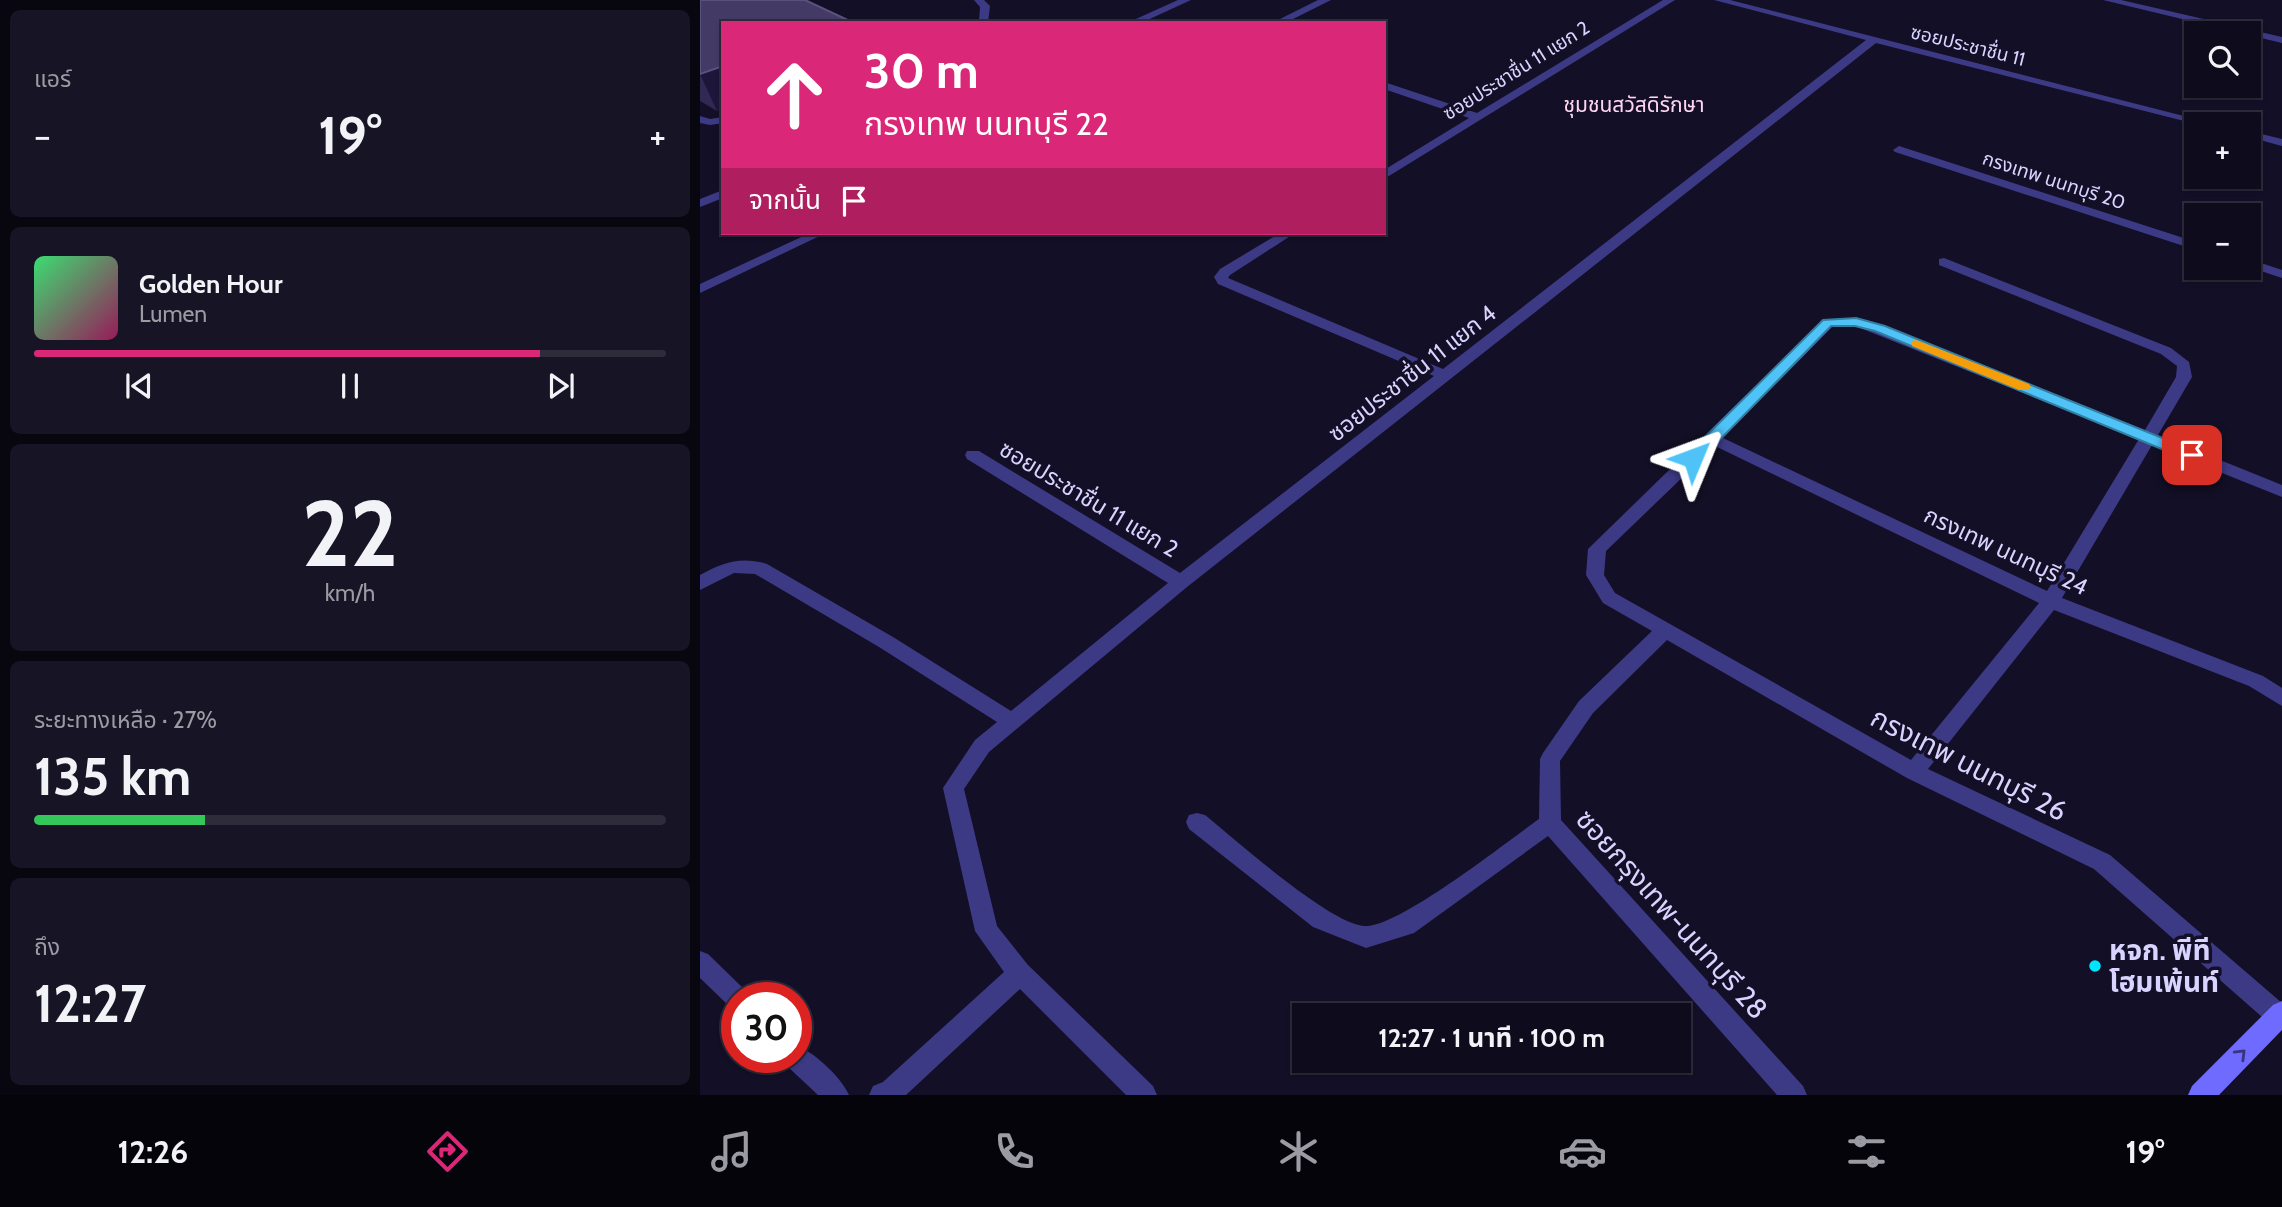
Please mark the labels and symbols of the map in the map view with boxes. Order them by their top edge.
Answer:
street label: ซอยประชาชื่น 11 แยก 2 [1438,14,1594,125]
street label: ซอยประชาชื่น 11 [1908,18,2028,71]
district label: ชุมชนสวัสดิรักษา [1564,92,1704,118]
street label: กรงเทพ นนทบุรี 20 [1980,147,2128,214]
street label: ซอยประชาชื่น 11 แยก 4 [1321,297,1501,447]
position arrow [1656,421,1730,495]
pin [2162,425,2222,485]
street label: ซอยประชาชื่น 11 แยก 2 [994,433,1185,563]
street label: กรงเทพ นนทบุรี 24 [1920,501,2092,601]
street label: กรงเทพ นนทบุรี 26 [1865,700,2073,828]
street label: ซอยกรุงเทพ-นนทบุรี 28 [1569,802,1775,1026]
place label: หจก. พีที โฮมเพ้นท์ [2109,933,2219,999]
marker: หจก. พีที โฮมเพ้นท์ [2087,958,2103,974]
speed limit sign: 30 [721,982,812,1073]
one-way arrow [2233,1049,2246,1062]

